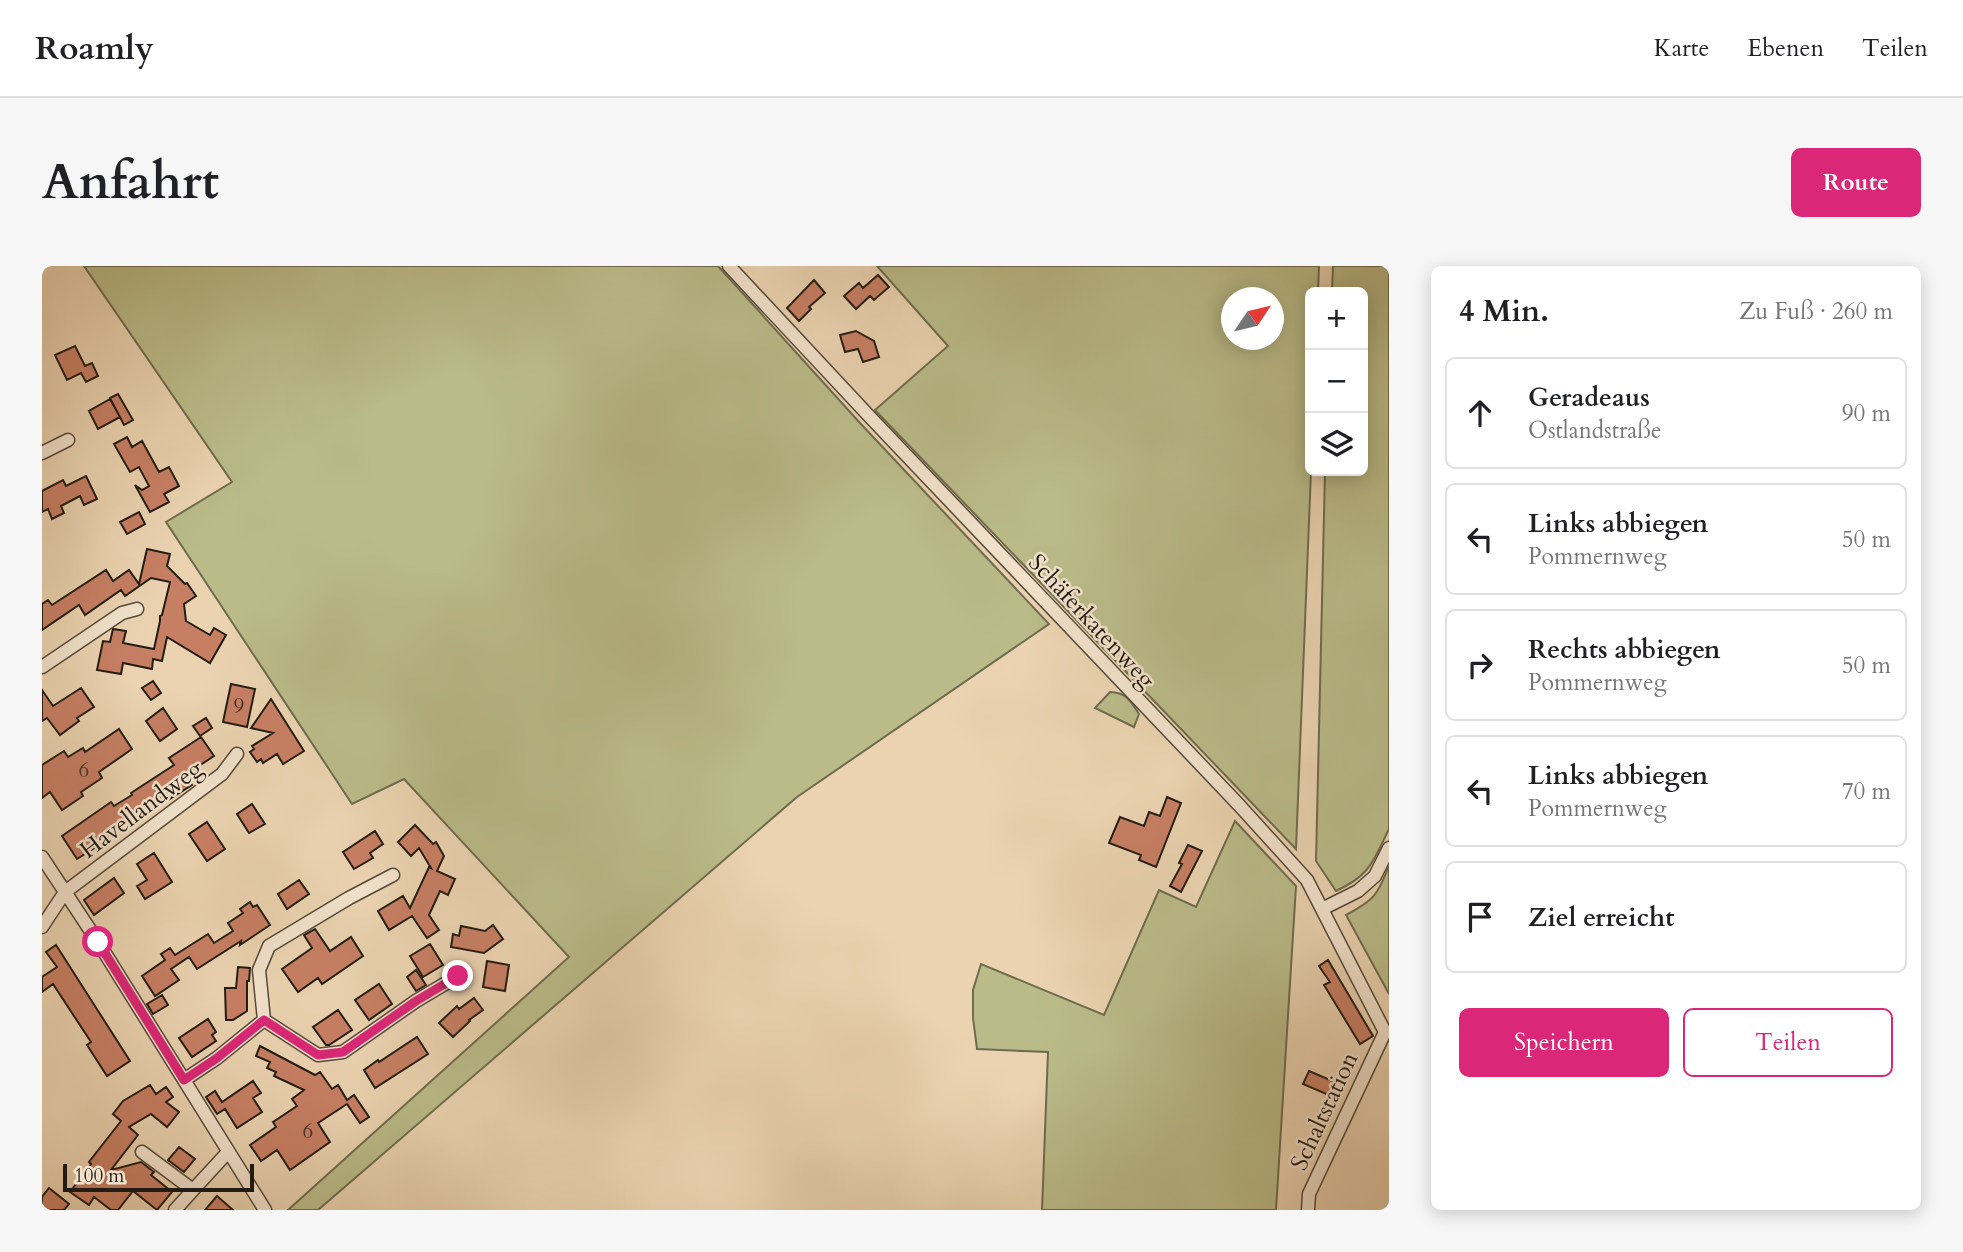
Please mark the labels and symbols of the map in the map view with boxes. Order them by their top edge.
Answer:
north arrow [1221,287,1284,350]
street label: Schäferkatenweg [1021,547,1163,696]
house number: 9 [234,692,245,721]
street label: Havellandweg [73,752,210,867]
house number: 6 [79,756,89,785]
route start [82,926,113,957]
route end [442,960,473,991]
street label: Schaltstation [1283,1046,1366,1176]
house number: 6 [303,1117,313,1146]
scale bar [63,1161,254,1193]

